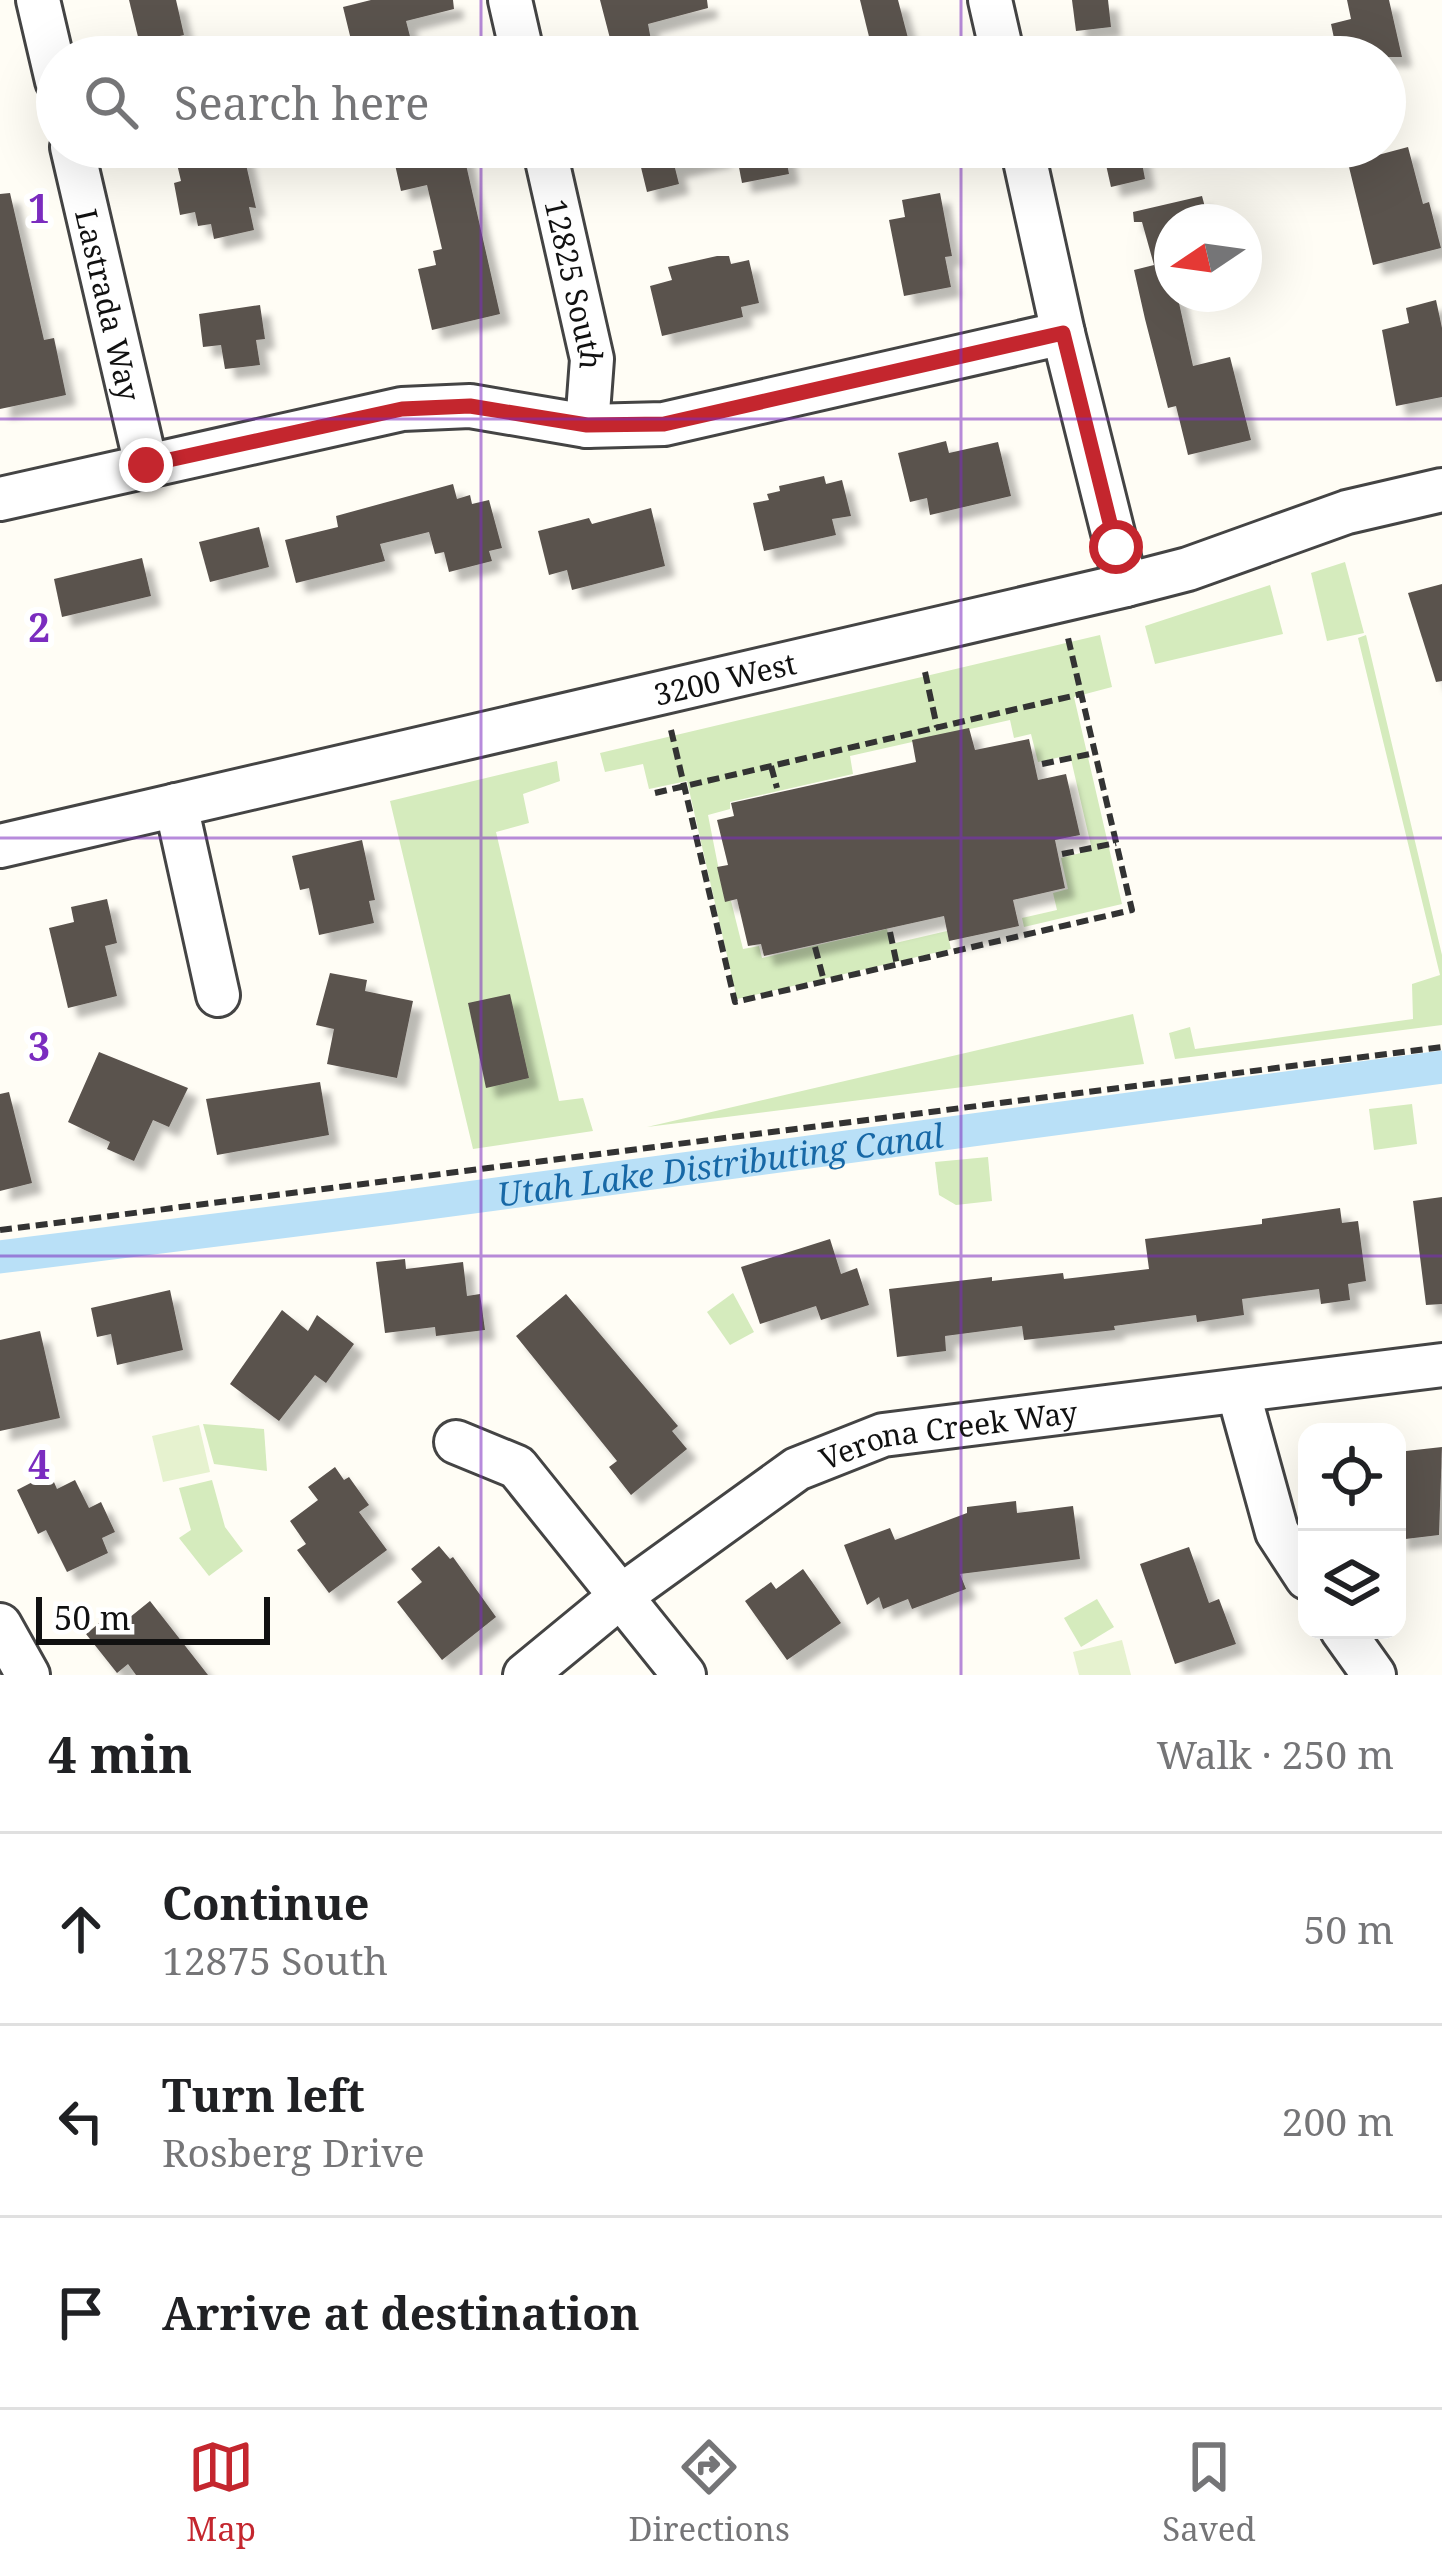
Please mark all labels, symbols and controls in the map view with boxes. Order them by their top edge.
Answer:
search box [36,36,1406,168]
icon: search [78,69,144,135]
text: Search here [174,72,429,133]
text: 1 [28,181,50,234]
street label: 12825 South [536,195,613,371]
north arrow [1154,204,1262,312]
street label: Lastrada Way [67,205,151,405]
route end [119,438,173,492]
route start [1089,520,1143,574]
text: 2 [28,600,50,653]
street label: 3200 West [650,642,800,714]
text: 3 [28,1019,50,1072]
water label: Utah Lake Distributing Canal [494,1112,946,1216]
street label: Verona Creek Way [813,1390,1080,1479]
map controls [1298,1423,1406,1639]
button: locate [1298,1423,1406,1531]
text: 4 [28,1437,50,1490]
button: layers [1298,1531,1406,1639]
scale bar [36,1591,270,1644]
text: 50 m [54,1595,131,1640]
text: 4 min [48,1718,192,1788]
text: Walk · 250 m [1157,1727,1394,1780]
text: Continue [162,1872,370,1933]
icon: ahead [48,1896,114,1962]
text: 50 m [1303,1902,1394,1955]
text: 12875 South [162,1933,388,1986]
text: Turn left [162,2064,365,2125]
icon: left [48,2088,114,2154]
text: 200 m [1282,2094,1394,2147]
text: Rosberg Drive [162,2125,425,2178]
icon: arrive [48,2280,114,2346]
text: Arrive at destination [162,2282,640,2343]
tab: Map [186,2434,256,2551]
tab: Directions [628,2434,790,2551]
tab: Saved [1162,2434,1256,2551]

